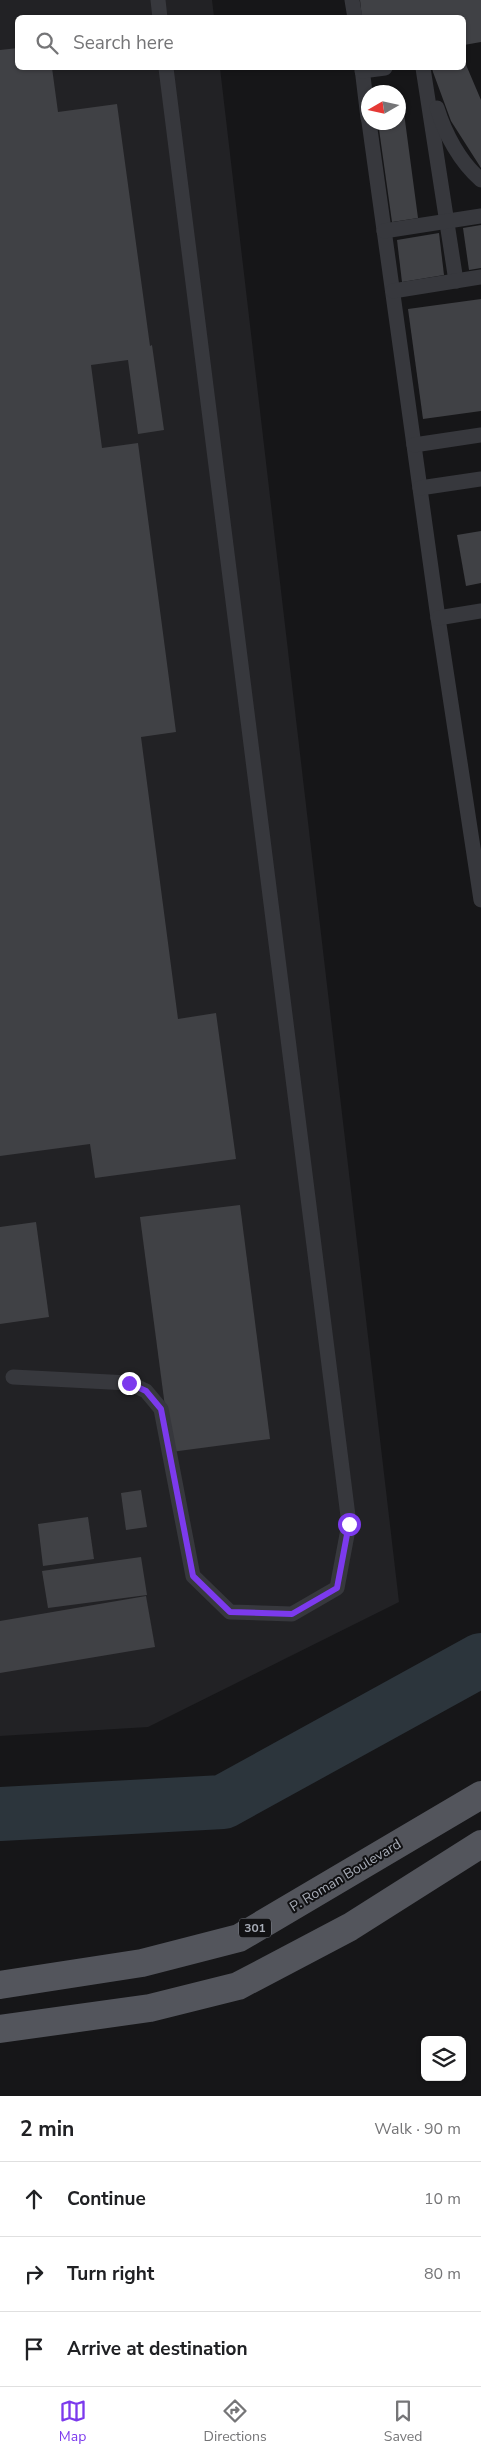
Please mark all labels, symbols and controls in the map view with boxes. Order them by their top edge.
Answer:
search box [15,15,466,70]
icon: search [33,29,61,57]
text: Search here [73,30,174,56]
north arrow [361,85,406,130]
route end [118,1372,141,1395]
route start [338,1513,361,1536]
street label: P. Roman Boulevard [286,1835,405,1916]
road number: 301 [239,1919,271,1938]
map controls [421,2036,466,2081]
button: layers [421,2036,466,2081]
text: 2 min [20,2115,74,2143]
text: Walk · 90 m [374,2118,461,2140]
icon: ahead [20,2185,48,2213]
text: Continue [67,2186,146,2212]
text: 10 m [424,2188,461,2210]
icon: right [20,2260,48,2288]
text: Turn right [67,2261,154,2287]
text: 80 m [424,2263,461,2285]
icon: arrive [20,2335,48,2363]
text: Arrive at destination [67,2336,248,2362]
tab: Map [59,2397,87,2446]
tab: Directions [204,2397,267,2446]
tab: Saved [384,2397,422,2446]

